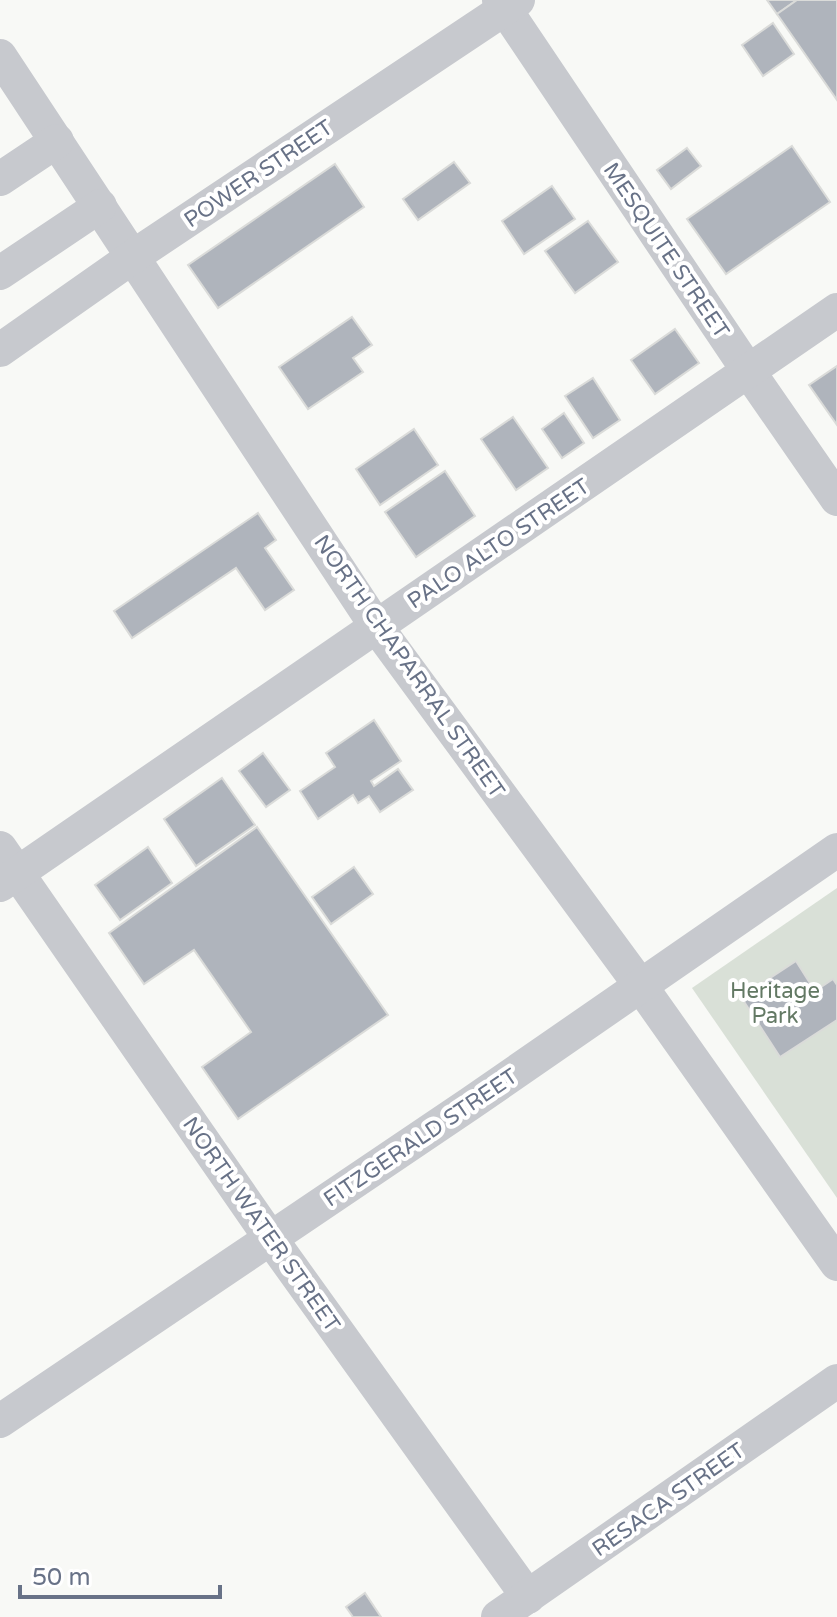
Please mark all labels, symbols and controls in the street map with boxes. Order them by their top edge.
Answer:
street label: POWER STREET [179,114,338,233]
street label: MESQUITE STREET [598,158,735,344]
street label: PALO ALTO STREET [403,473,595,614]
street label: NORTH CHAPARRAL STREET [308,530,510,803]
park label: Heritage Park [730,978,820,1029]
street label: FITZGERALD STREET [319,1063,523,1212]
street label: NORTH WATER STREET [177,1112,346,1337]
street label: RESACA STREET [587,1437,750,1562]
scale bar [20,1549,220,1599]
text: 50 m [32,1563,90,1592]

